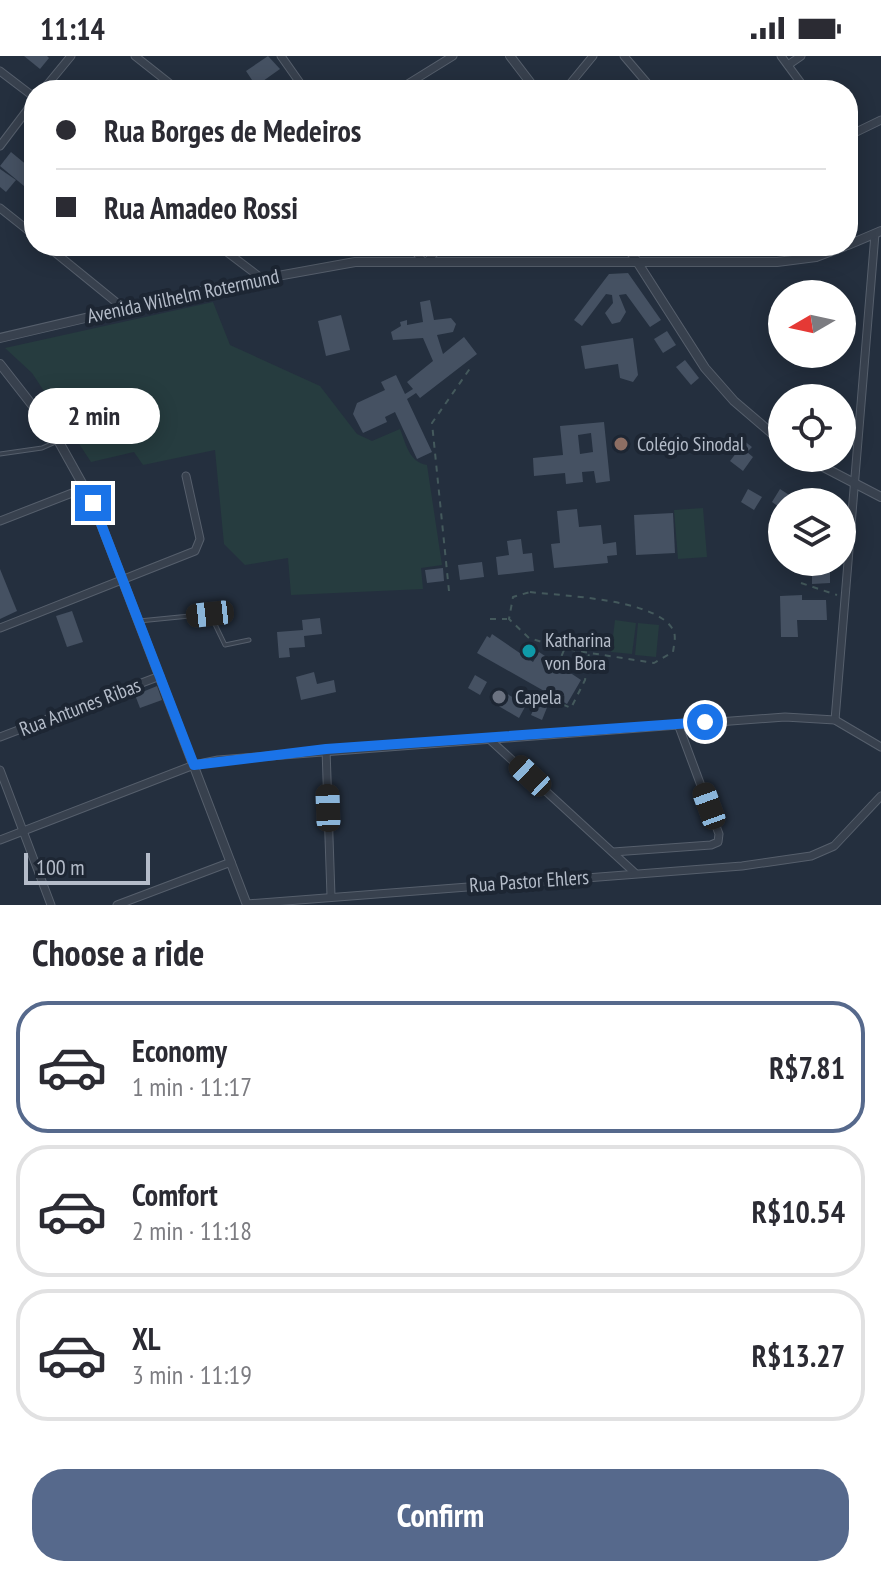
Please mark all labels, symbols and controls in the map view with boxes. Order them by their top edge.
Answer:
text: 11:14 [40,9,105,48]
text: Rua Borges de Medeiros [104,111,361,150]
text: Rua Amadeo Rossi [104,188,298,227]
street label: Avenida Wilhelm Rotermund [85,263,281,329]
north arrow [768,280,856,368]
map controls [768,280,856,576]
button: locate [768,384,856,472]
callout: 2 min [27,387,159,443]
text: 2 min [68,399,120,432]
place label: Colégio Sinodal [637,431,745,457]
marker: Colégio Sinodal [612,435,630,453]
route end [75,485,111,521]
button: layers [768,488,856,576]
car [185,600,235,628]
place label: Katharina von Bora [545,627,611,676]
marker: Katharina von Bora [520,642,538,660]
street label: Rua Antunes Ribas [16,672,145,742]
place label: Capela [515,684,562,710]
marker: Capela [490,688,508,706]
route start [687,704,723,740]
car [504,751,556,801]
car [690,779,728,833]
car [315,784,341,832]
scale bar [24,849,150,885]
text: 100 m [36,853,85,881]
street label: Rua Pastor Ehlers [468,864,590,898]
text: Choose a ride [32,929,204,976]
icon: car [36,1031,108,1103]
text: Economy [132,1031,227,1070]
text: R$7.81 [769,1048,845,1087]
text: 1 min · 11:17 [132,1070,252,1103]
icon: car [36,1175,108,1247]
text: Comfort [132,1175,218,1214]
text: R$10.54 [752,1192,845,1231]
text: 2 min · 11:18 [132,1214,252,1247]
icon: car [36,1319,108,1391]
text: XL [132,1319,161,1358]
text: R$13.27 [752,1336,845,1375]
text: 3 min · 11:19 [132,1358,252,1391]
button: Confirm [32,1469,849,1561]

